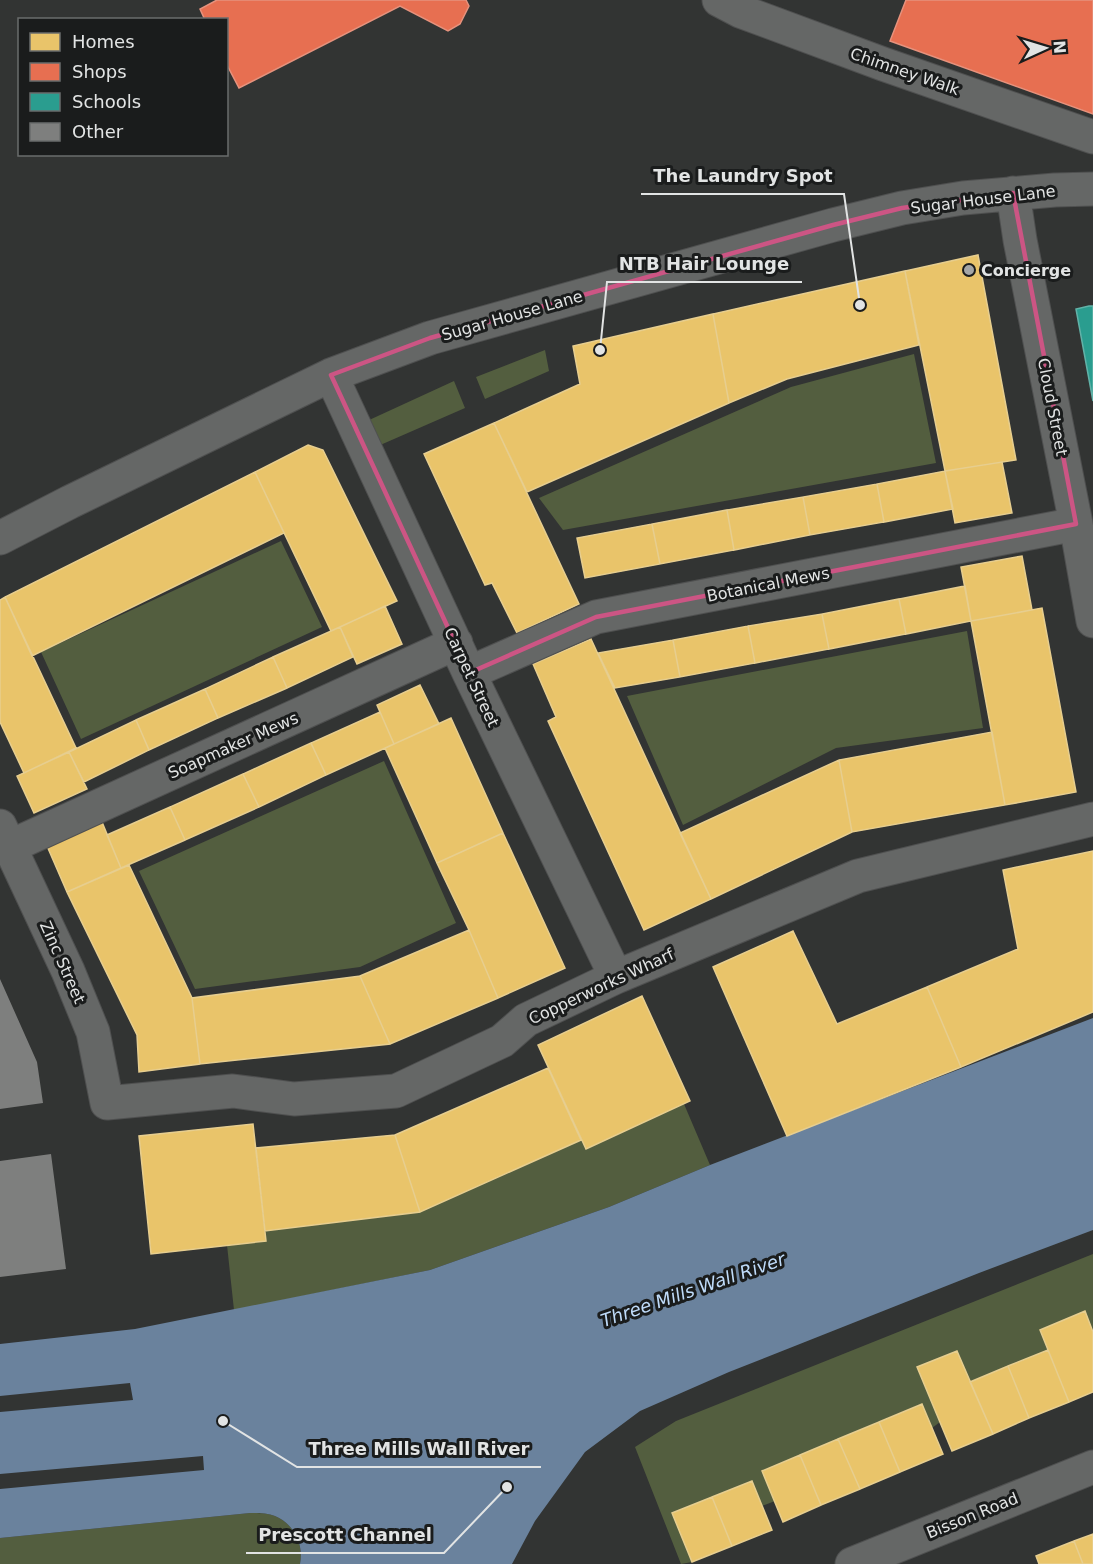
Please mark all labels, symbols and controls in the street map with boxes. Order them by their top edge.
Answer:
legend [18,18,228,156]
north arrow [1015,18,1075,78]
text: Homes [72,31,135,52]
text: N [1050,40,1069,54]
street label: Chimney Walk [848,44,963,99]
text: Shops [72,61,127,82]
text: Schools [72,91,141,112]
text: Other [72,121,124,142]
callout: The Laundry Spot [641,158,844,194]
text: The Laundry Spot [653,165,833,186]
street label: Sugar House Lane [910,181,1057,218]
callout: NTB Hair Lounge [607,246,802,282]
text: NTB Hair Lounge [619,253,789,274]
place label: Concierge [981,261,1071,280]
marker: Concierge [962,263,976,277]
street label: Sugar House Lane [439,286,585,345]
street label: Cloud Street [1034,356,1071,458]
street label: Botanical Mews [705,563,831,606]
street label: Carpet Street [440,624,503,730]
street label: Soapmaker Mews [165,708,301,783]
street label: Zinc Street [36,918,89,1006]
street label: Copperworks Wharf [526,944,677,1028]
water label: Three Mills Wall River [598,1248,789,1331]
callout: Three Mills Wall River [297,1431,541,1467]
text: Three Mills Wall River [309,1438,530,1459]
street label: Bisson Road [924,1488,1021,1542]
callout: Prescott Channel [246,1517,444,1553]
text: Prescott Channel [258,1524,432,1545]

